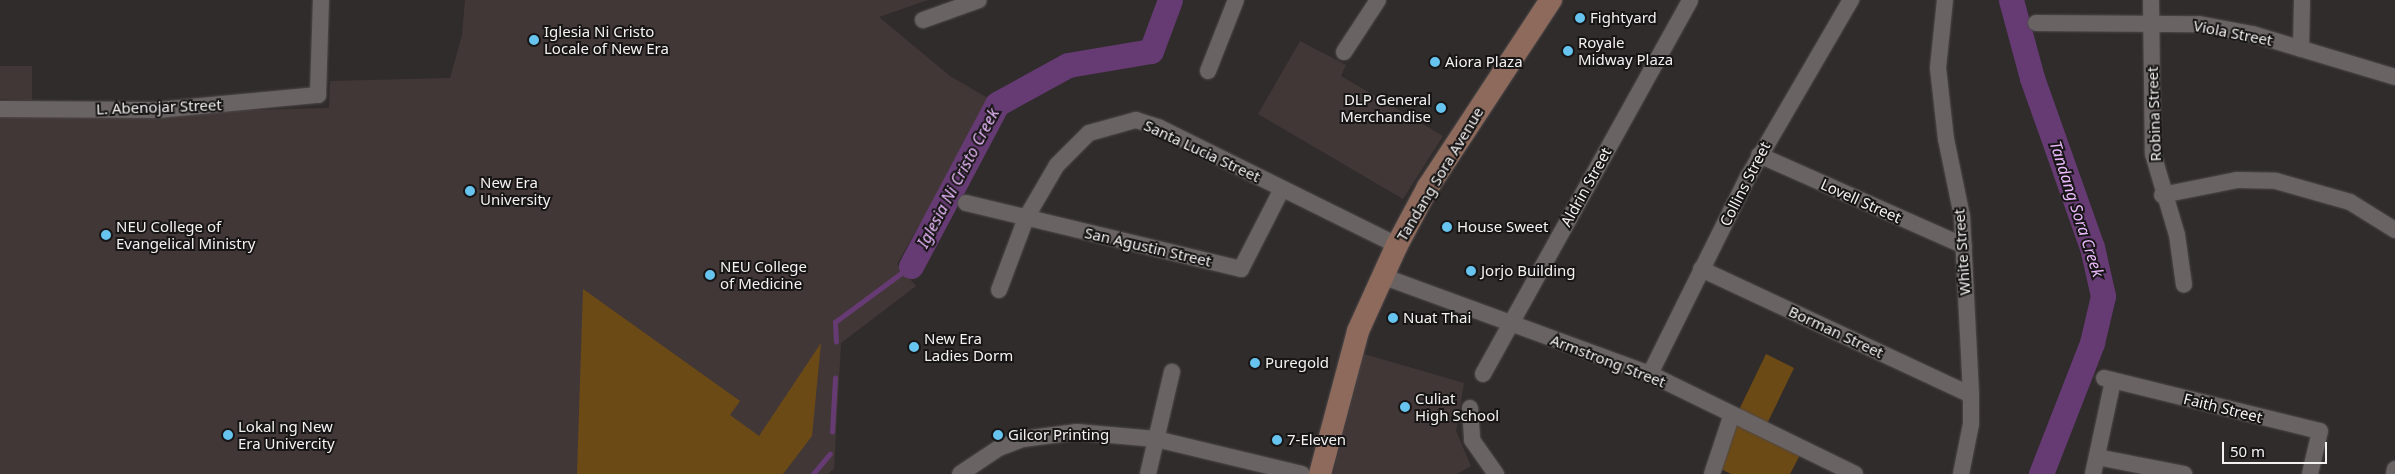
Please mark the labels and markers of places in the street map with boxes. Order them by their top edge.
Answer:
place label: Fightyard [1590,9,1657,27]
marker: Fightyard [1574,12,1586,24]
place label: Iglesia Ni Cristo Locale of New Era [544,22,669,57]
place label: Royale Midway Plaza [1578,33,1673,68]
marker: Iglesia Ni Cristo Locale of New Era [528,34,540,46]
marker: Royale Midway Plaza [1562,45,1574,57]
place label: Aiora Plaza [1445,53,1523,71]
marker: Aiora Plaza [1429,56,1441,68]
place label: DLP General Merchandise [1340,90,1431,125]
marker: DLP General Merchandise [1435,102,1447,114]
place label: New Era University [480,173,550,208]
marker: New Era University [464,185,476,197]
place label: NEU College of Evangelical Ministry [116,217,256,252]
place label: House Sweet [1457,218,1548,236]
marker: House Sweet [1441,221,1453,233]
marker: NEU College of Evangelical Ministry [100,229,112,241]
place label: NEU College of Medicine [720,257,807,292]
place label: Jorjo Building [1481,262,1576,280]
marker: Jorjo Building [1465,265,1477,277]
marker: NEU College of Medicine [704,269,716,281]
place label: Nuat Thai [1403,309,1471,327]
marker: Nuat Thai [1387,312,1399,324]
place label: New Era Ladies Dorm [924,329,1013,364]
marker: New Era Ladies Dorm [908,341,920,353]
place label: Puregold [1265,354,1329,372]
marker: Puregold [1249,357,1261,369]
place label: Culiat High School [1415,389,1499,424]
marker: Culiat High School [1399,401,1411,413]
place label: Lokal ng New Era Univercity [238,417,335,452]
place label: Gilcor Printing [1008,426,1109,444]
marker: Lokal ng New Era Univercity [222,429,234,441]
marker: Gilcor Printing [992,429,1004,441]
place label: 7-Eleven [1287,431,1346,449]
marker: 7-Eleven [1271,434,1283,446]

